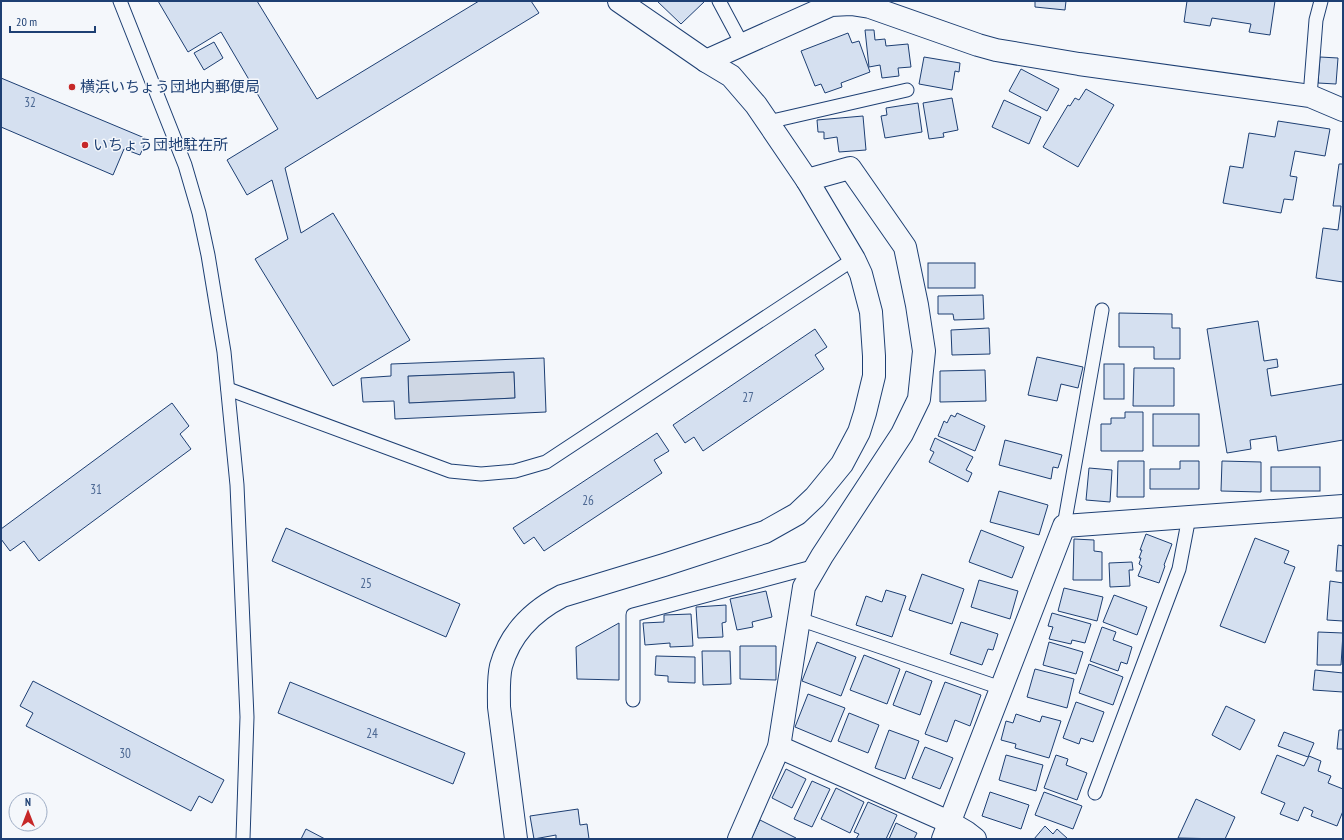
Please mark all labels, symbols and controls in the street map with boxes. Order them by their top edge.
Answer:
scale bar [10,8,95,34]
text: 20 m [16,14,37,29]
place label: 横浜いちょう団地内郵便局 [80,77,260,96]
marker: 横浜いちょう団地内郵便局 [67,82,77,92]
house number: 32 [24,94,36,111]
place label: いちょう団地駐在所 [93,135,228,154]
marker: いちょう団地駐在所 [80,140,90,150]
house number: 27 [742,389,754,406]
house number: 31 [90,481,102,498]
house number: 26 [582,492,594,509]
house number: 25 [360,575,372,592]
house number: 24 [366,725,378,742]
house number: 30 [119,745,131,762]
north arrow [8,792,48,832]
text: N [25,795,31,809]

